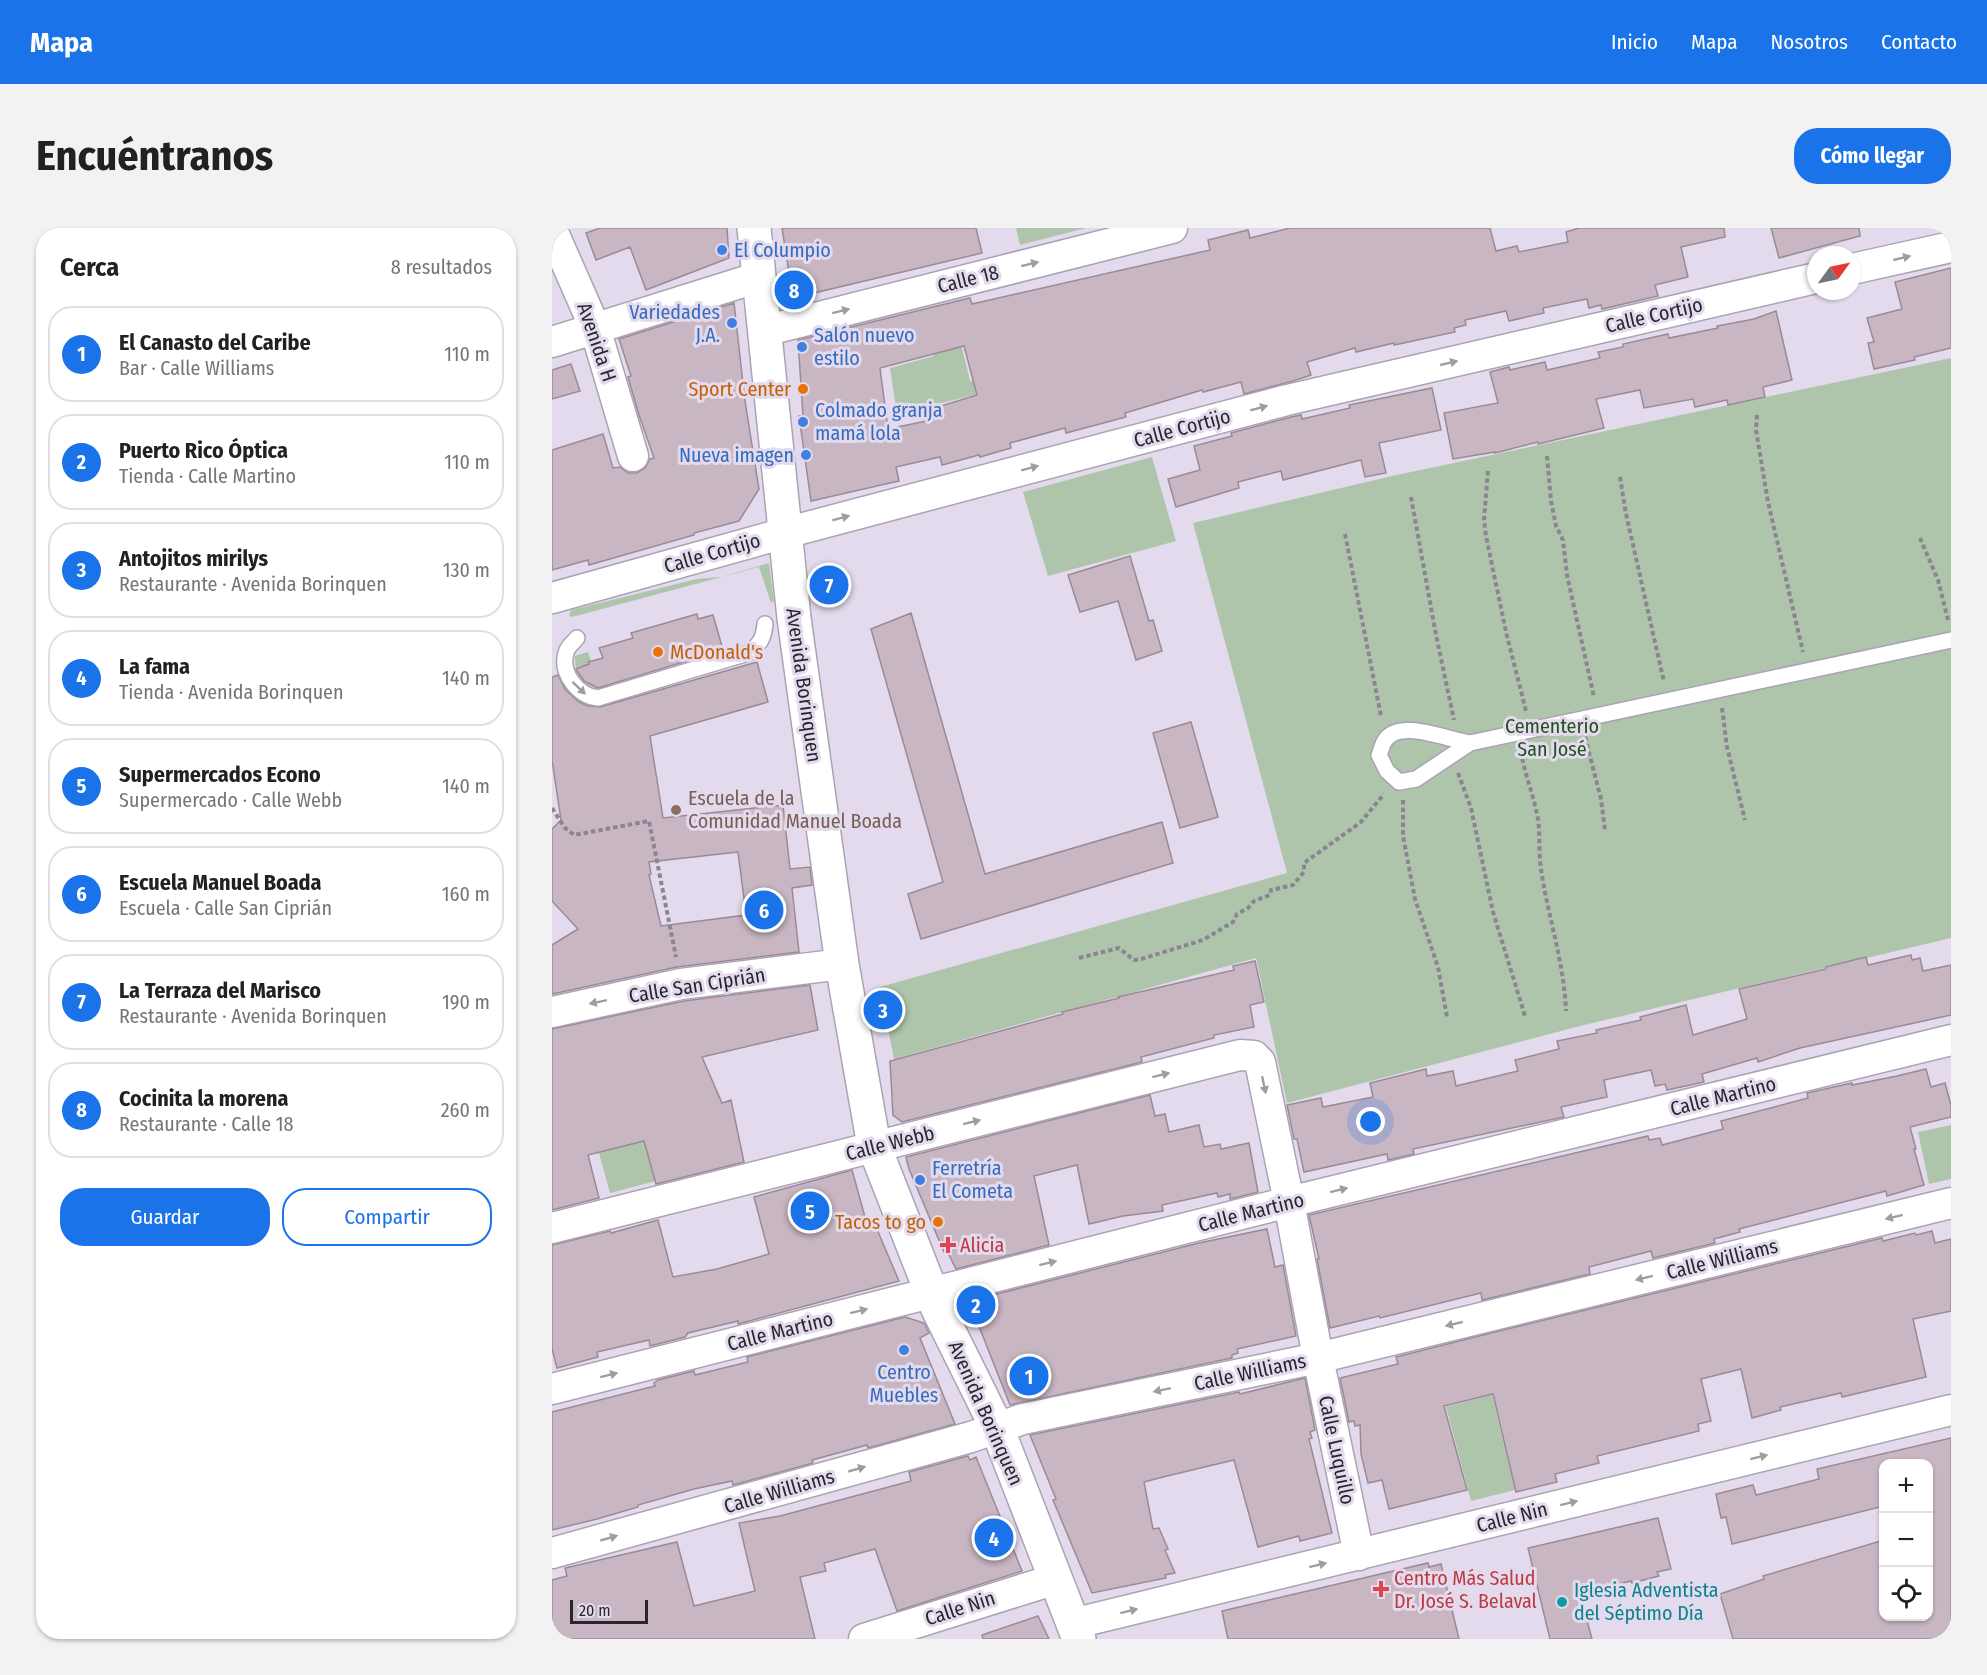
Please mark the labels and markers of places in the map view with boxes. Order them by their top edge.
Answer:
place label: El Columpio [734,238,831,262]
marker: El Columpio [715,243,729,257]
pin: 8 [774,268,814,312]
place label: Variedades J.A. [629,300,720,347]
marker: Variedades J.A. [725,316,739,330]
place label: Salón nuevo estilo [814,323,915,370]
marker: Salón nuevo estilo [795,340,809,354]
place label: Sport Center [688,377,791,401]
marker: Sport Center [796,382,810,396]
place label: Colmado granja mamá lola [815,398,943,445]
marker: Colmado granja mamá lola [796,415,810,429]
place label: Nueva imagen [679,443,794,467]
marker: Nueva imagen [799,448,813,462]
pin: 7 [810,562,848,608]
place label: McDonald's [670,640,763,664]
marker: McDonald's [651,645,665,659]
place label: Escuela de la Comunidad Manuel Boada [688,786,902,833]
marker: Escuela de la Comunidad Manuel Boada [669,803,683,817]
pin: 6 [744,888,784,932]
pin: 3 [864,988,902,1032]
place label: Ferretría El Cometa [932,1156,1013,1203]
marker: Ferretría El Cometa [913,1173,927,1187]
pin: 5 [790,1188,830,1234]
place label: Tacos to go [835,1210,926,1234]
marker: Tacos to go [931,1215,945,1229]
place label: Alicia [960,1233,1004,1257]
marker: Alicia [941,1238,955,1252]
pin: 2 [956,1282,996,1328]
marker: Centro Muebles [897,1343,911,1357]
pin: 1 [1010,1354,1048,1398]
place label: Centro Muebles [870,1360,938,1407]
pin: 4 [974,1516,1014,1560]
place label: Centro Más Salud Dr. José S. Belaval [1394,1566,1537,1613]
place label: Iglesia Adventista del Séptimo Día [1574,1578,1719,1625]
marker: Centro Más Salud Dr. José S. Belaval [1372,1580,1390,1598]
marker: Iglesia Adventista del Séptimo Día [1555,1595,1569,1609]

